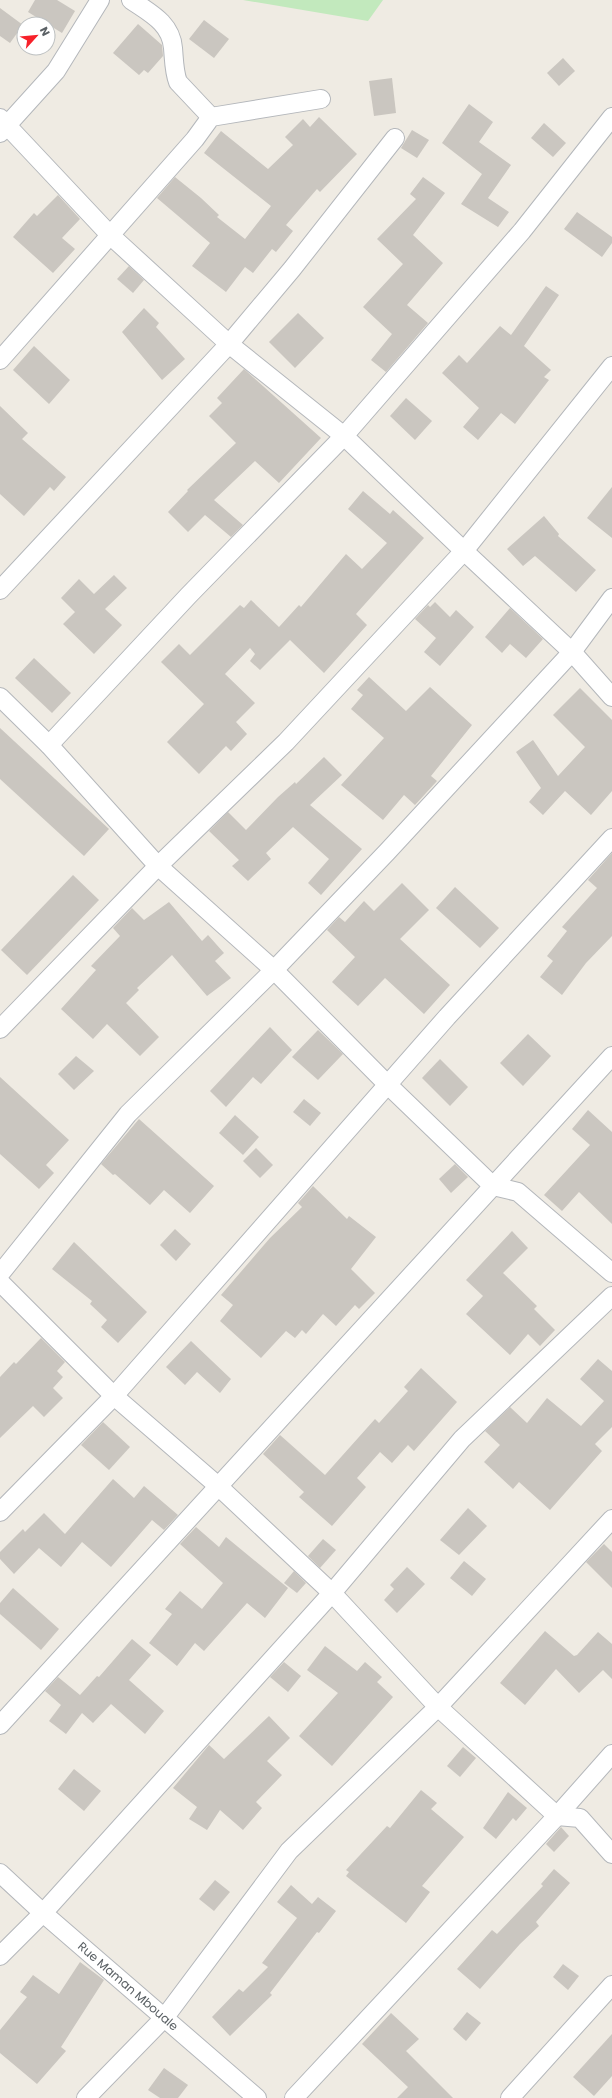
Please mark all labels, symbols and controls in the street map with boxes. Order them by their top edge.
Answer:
north arrow [16,16,56,56]
text: N [36,24,54,39]
street label: Rue Maman Mbouale [74,1938,182,2034]

